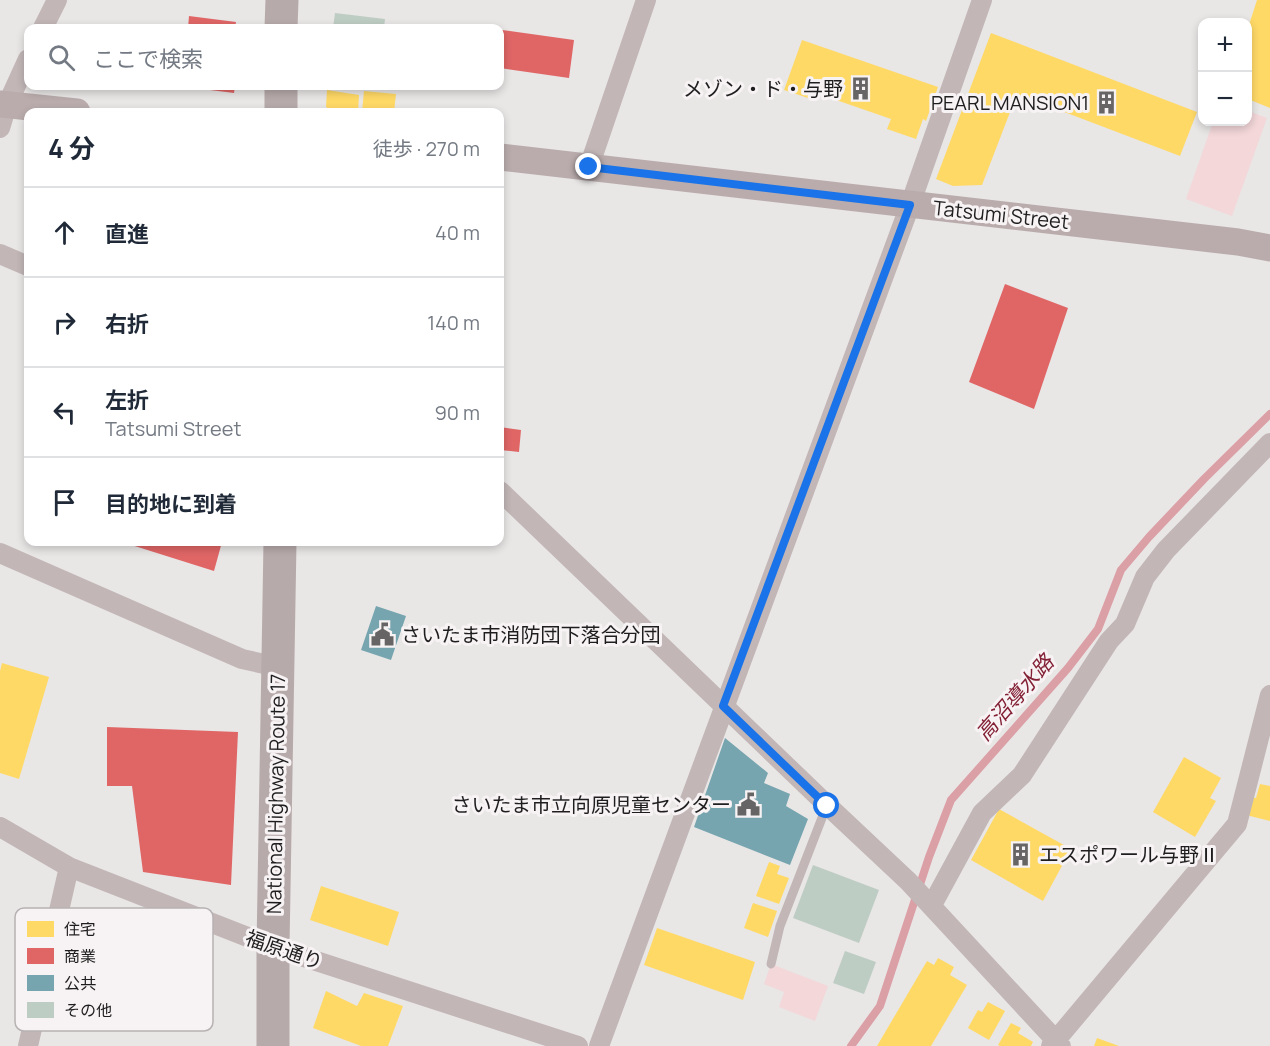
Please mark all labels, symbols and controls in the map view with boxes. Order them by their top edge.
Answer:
map controls [1198,18,1252,126]
button: + [1198,18,1252,72]
search box [24,24,504,90]
icon: search [45,41,78,74]
text: ここで検索 [93,44,203,74]
button: − [1198,72,1252,126]
place label: メゾン・ド・与野 [683,75,843,102]
building icon: メゾン・ド・与野 [848,76,874,102]
place label: PEARL MANSION1 [931,89,1089,116]
building icon: PEARL MANSION1 [1094,90,1120,116]
text: 4 分 [48,130,95,166]
text: 徒歩 · 270 m [373,135,480,162]
route end [575,153,601,179]
street label: Tatsumi Street [932,194,1070,235]
icon: ahead [48,216,81,249]
text: 直進 [105,219,149,249]
text: 40 m [435,219,480,246]
icon: right [48,306,81,339]
text: 右折 [105,309,149,339]
text: 140 m [427,309,480,336]
text: 左折 [105,385,149,415]
icon: left [48,396,81,429]
text: 90 m [434,399,480,426]
text: Tatsumi Street [105,415,241,442]
icon: arrive [48,486,81,519]
text: 目的地に到着 [105,489,237,519]
place label: さいたま市消防団下落合分団 [401,621,660,648]
public building icon: さいたま市消防団下落合分団 [370,622,396,648]
water label: 高沼導水路 [969,647,1061,746]
street label: National Highway Route 17 [260,674,291,914]
place label: さいたま市立向原児童センター [452,791,731,818]
public building icon: さいたま市立向原児童センター [736,792,762,818]
route start [813,792,839,818]
place label: エスポワール与野Ⅱ [1039,841,1219,868]
building icon: エスポワール与野Ⅱ [1008,842,1034,868]
legend [15,908,213,1031]
text: 住宅 [64,918,96,940]
street label: 福原通り [242,924,326,975]
text: 商業 [64,945,96,967]
text: 公共 [64,972,96,994]
text: その他 [64,999,112,1021]

